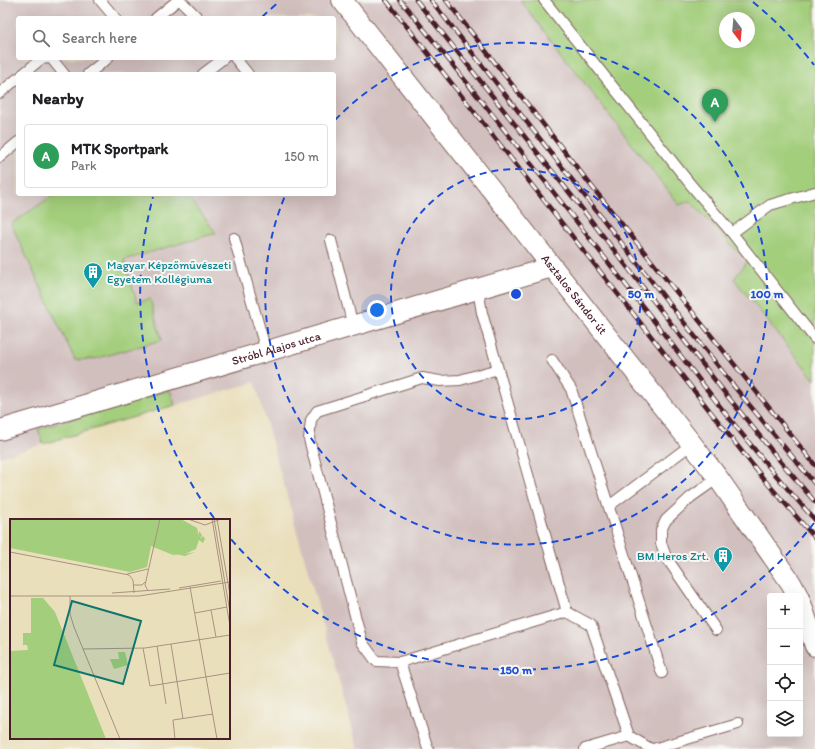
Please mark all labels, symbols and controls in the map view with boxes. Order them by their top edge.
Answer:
north arrow [719,12,755,48]
search box [16,16,336,60]
icon: search [30,27,52,49]
text: Search here [62,29,137,47]
text: Nearby [32,88,84,108]
pin: A [702,89,728,122]
text: MTK Sportpark [71,140,168,158]
text: A [42,149,50,164]
text: 150 m [284,149,319,164]
text: Park [71,158,97,173]
street label: Asztalos Sándor út [538,252,610,338]
place label: Magyar Képzőművészeti Egyetem Kollégiuma [107,258,231,286]
building icon: Magyar Képzőművészeti Egyetem Kollégiuma [82,261,104,289]
centre of rings [509,287,523,301]
text: 50 m [628,287,655,301]
text: 100 m [750,287,784,301]
your location [367,300,387,320]
street label: Stróbl Alajos utca [230,329,323,368]
inset map [10,519,230,739]
building icon: BM Heros Zrt. [712,545,734,573]
place label: BM Heros Zrt. [637,549,709,563]
map controls [767,593,803,737]
button: + [767,593,803,629]
button: − [767,629,803,665]
text: 150 m [500,663,533,677]
button: locate [767,665,803,701]
button: layers [767,701,803,737]

